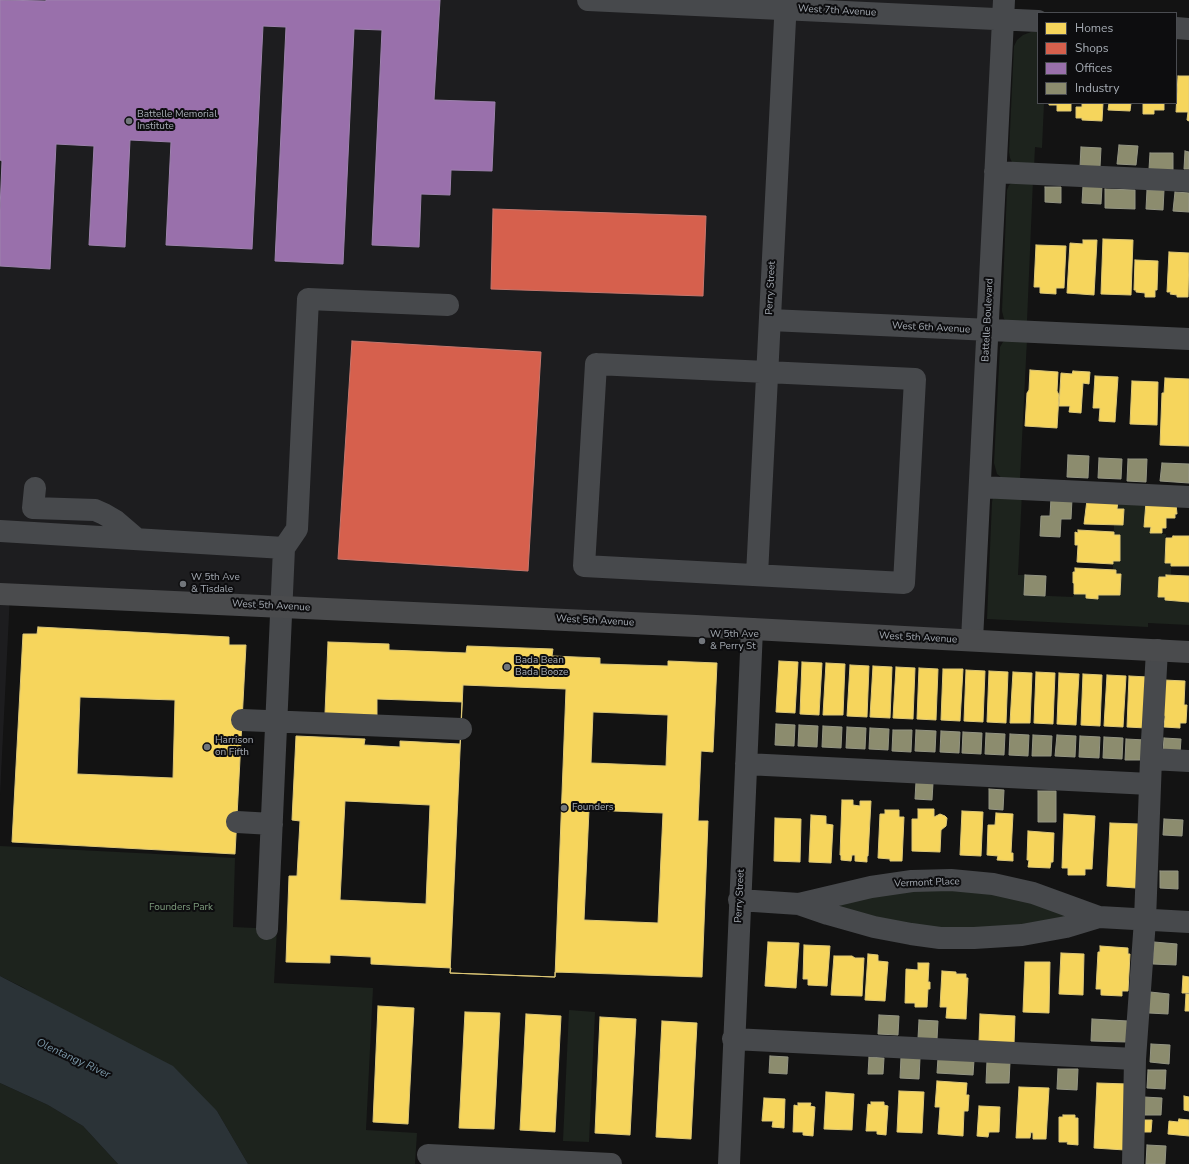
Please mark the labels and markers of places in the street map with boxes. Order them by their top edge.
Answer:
place label: Battelle Memorial Institute [137,109,217,132]
marker: Battelle Memorial Institute [124,116,134,126]
place label: W 5th Ave & Tisdale [191,572,240,596]
marker: W 5th Ave & Tisdale [178,579,188,589]
place label: W 5th Ave & Perry St [710,629,759,652]
marker: W 5th Ave & Perry St [697,636,707,646]
place label: Bada Bean Bada Booze [515,655,568,678]
marker: Bada Bean Bada Booze [502,662,512,672]
place label: Harrison on Fifth [215,735,253,758]
marker: Harrison on Fifth [202,742,212,752]
place label: Founders [572,802,614,814]
marker: Founders [559,803,569,813]

